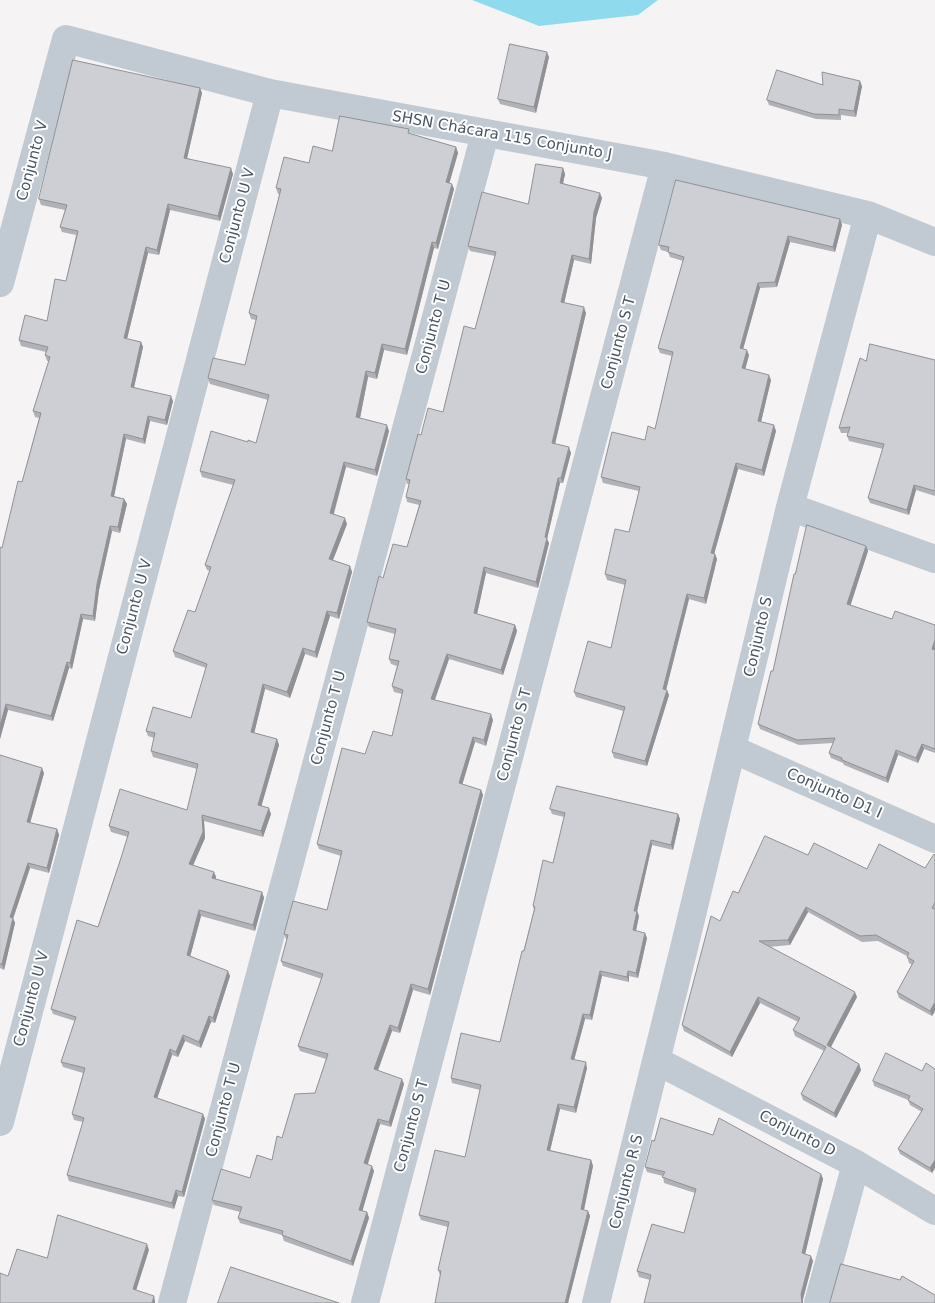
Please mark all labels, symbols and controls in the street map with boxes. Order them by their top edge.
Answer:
street label: SHSN Chácara 115 Conjunto J [391,108,613,164]
street label: Conjunto V [14,119,52,203]
street label: Conjunto U V [217,166,259,266]
street label: Conjunto T U [413,278,455,376]
street label: Conjunto S T [598,294,640,392]
street label: Conjunto U V [114,557,156,657]
street label: Conjunto S [741,595,777,679]
street label: Conjunto T U [308,669,350,767]
street label: Conjunto S T [494,686,536,784]
street label: Conjunto D1 I [784,765,884,823]
street label: Conjunto U V [11,949,53,1049]
street label: Conjunto T U [203,1061,245,1159]
street label: Conjunto S T [391,1077,433,1175]
street label: Conjunto D [756,1107,838,1161]
street label: Conjunto R S [607,1133,647,1231]

